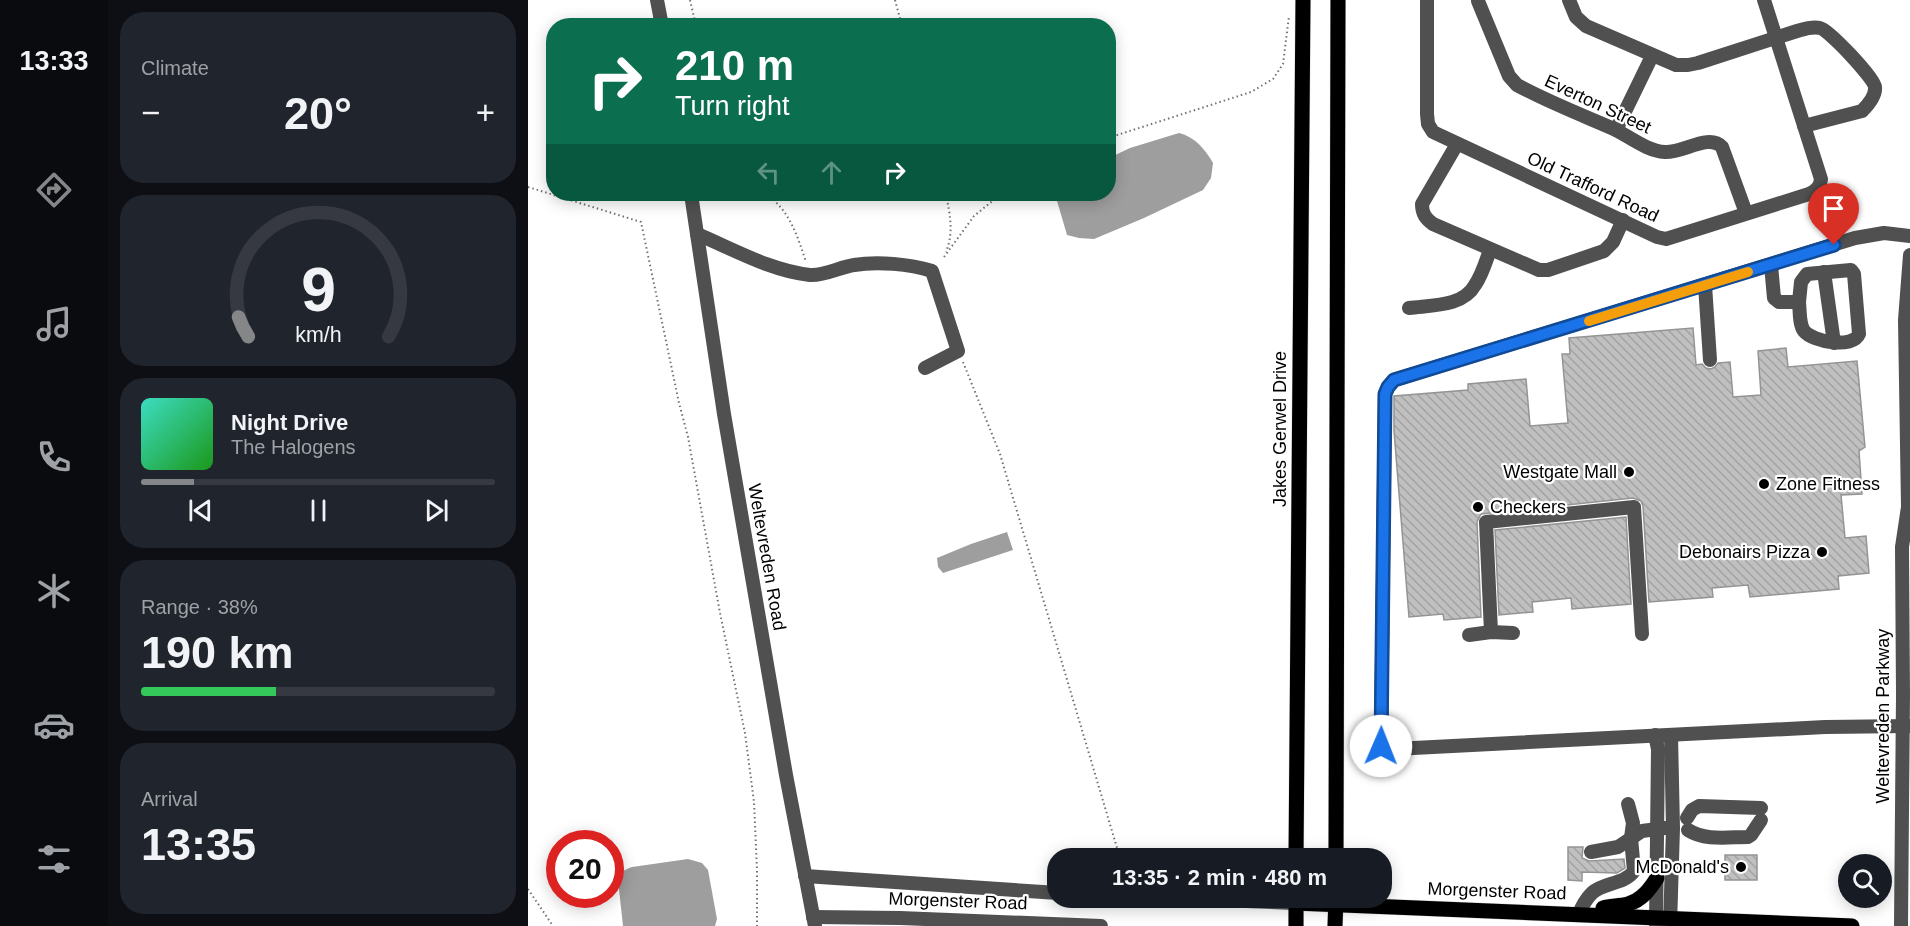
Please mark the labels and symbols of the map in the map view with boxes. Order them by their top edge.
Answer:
street label: Everton Street [1542,71,1654,137]
street label: Old Trafford Road [1524,148,1662,226]
pin [1808,183,1859,245]
street label: Jakes Gerwel Drive [1270,351,1290,507]
place label: Westgate Mall [1503,462,1617,482]
marker: Westgate Mall [1622,465,1636,479]
place label: Zone Fitness [1776,474,1880,494]
marker: Zone Fitness [1757,477,1771,491]
street label: Weltevreden Road [744,482,790,632]
place label: Checkers [1490,497,1566,517]
marker: Checkers [1471,500,1485,514]
place label: Debonairs Pizza [1679,542,1811,562]
marker: Debonairs Pizza [1815,545,1829,559]
street label: Weltevreden Parkway [1873,629,1893,803]
position arrow [1349,714,1413,778]
speed limit sign: 20 [546,830,624,908]
place label: McDonald's [1636,857,1729,877]
marker: McDonald's [1734,860,1748,874]
street label: Morgenster Road [1427,879,1567,903]
street label: Morgenster Road [888,889,1028,913]

